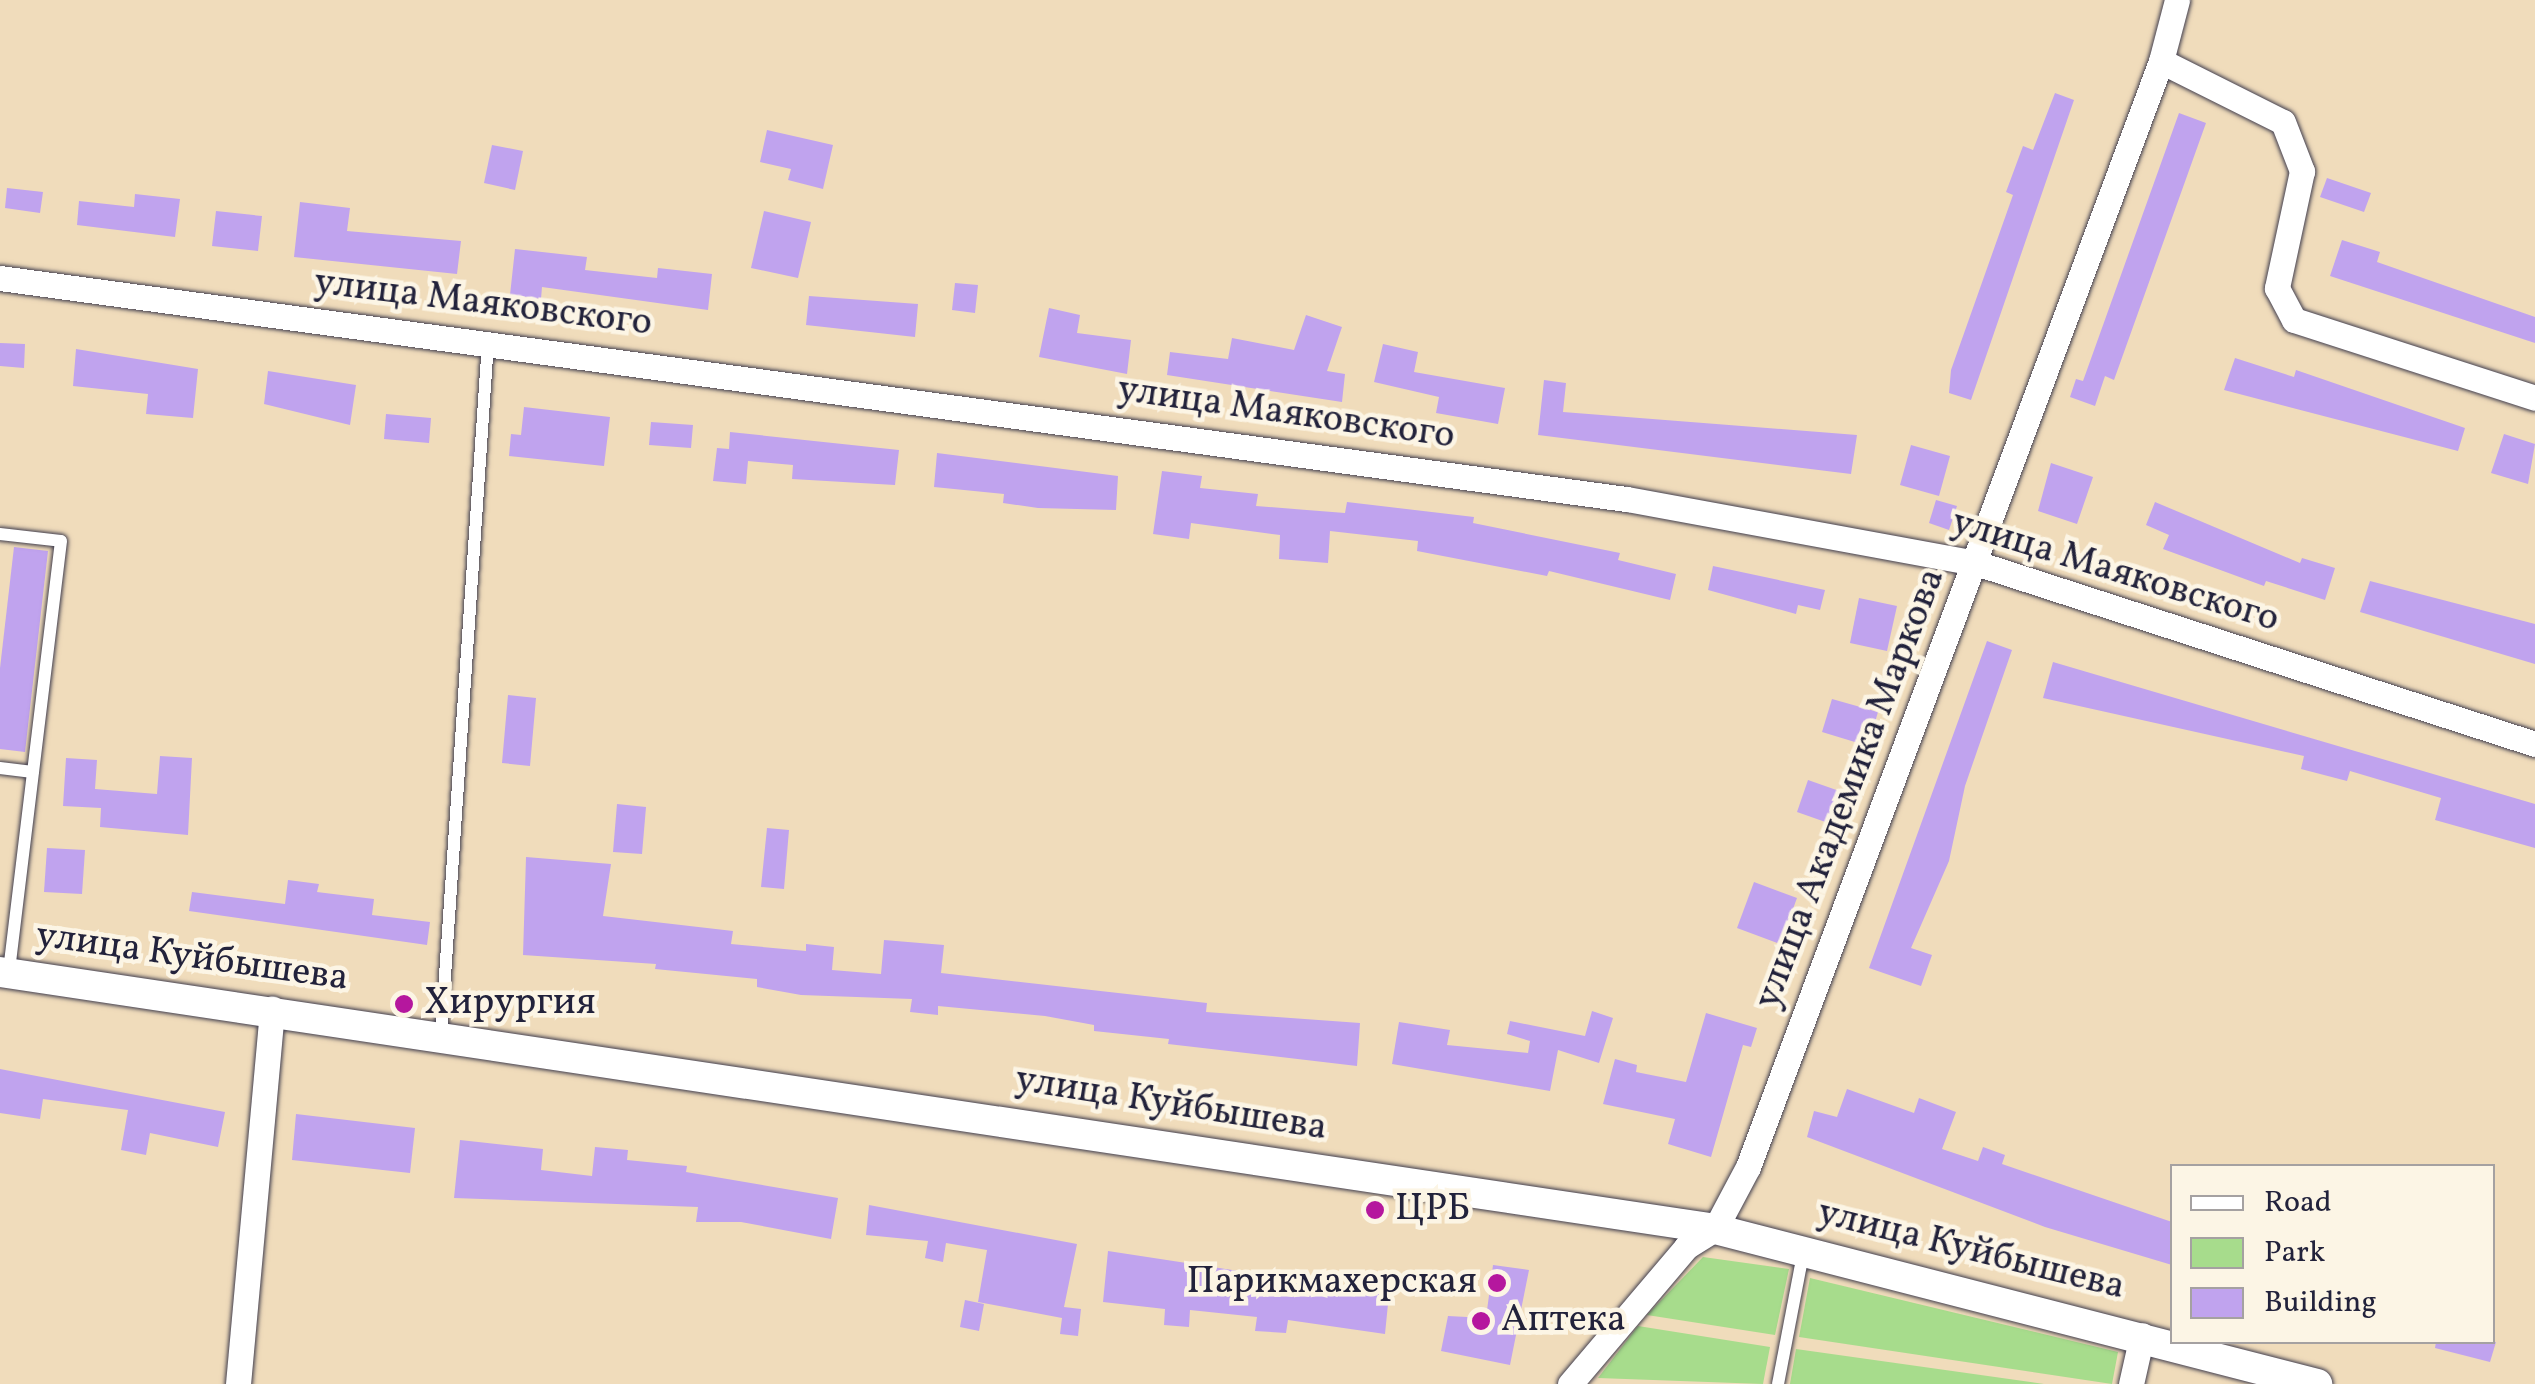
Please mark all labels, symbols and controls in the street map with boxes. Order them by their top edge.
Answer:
street label: улица Маяковского [311,261,655,347]
street label: улица Маяковского [1114,368,1458,460]
street label: улица Маяковского [1946,500,2284,644]
street label: улица Академика Маркова [1746,562,1956,1016]
street label: улица Куйбышева [33,914,351,1002]
place label: Хирургия [424,981,596,1027]
marker: Хирургия [393,993,415,1015]
street label: улица Куйбышева [1012,1058,1330,1152]
legend [2170,1164,2495,1344]
text: Road [2264,1182,2332,1224]
place label: ЦРБ [1395,1187,1470,1233]
street label: улица Куйбышева [1813,1191,2129,1311]
marker: ЦРБ [1364,1199,1386,1221]
text: Park [2264,1232,2325,1274]
place label: Парикмахерская [1186,1260,1477,1306]
marker: Парикмахерская [1486,1272,1508,1294]
text: Building [2264,1282,2377,1324]
place label: Аптека [1501,1298,1626,1344]
marker: Аптека [1470,1310,1492,1332]

